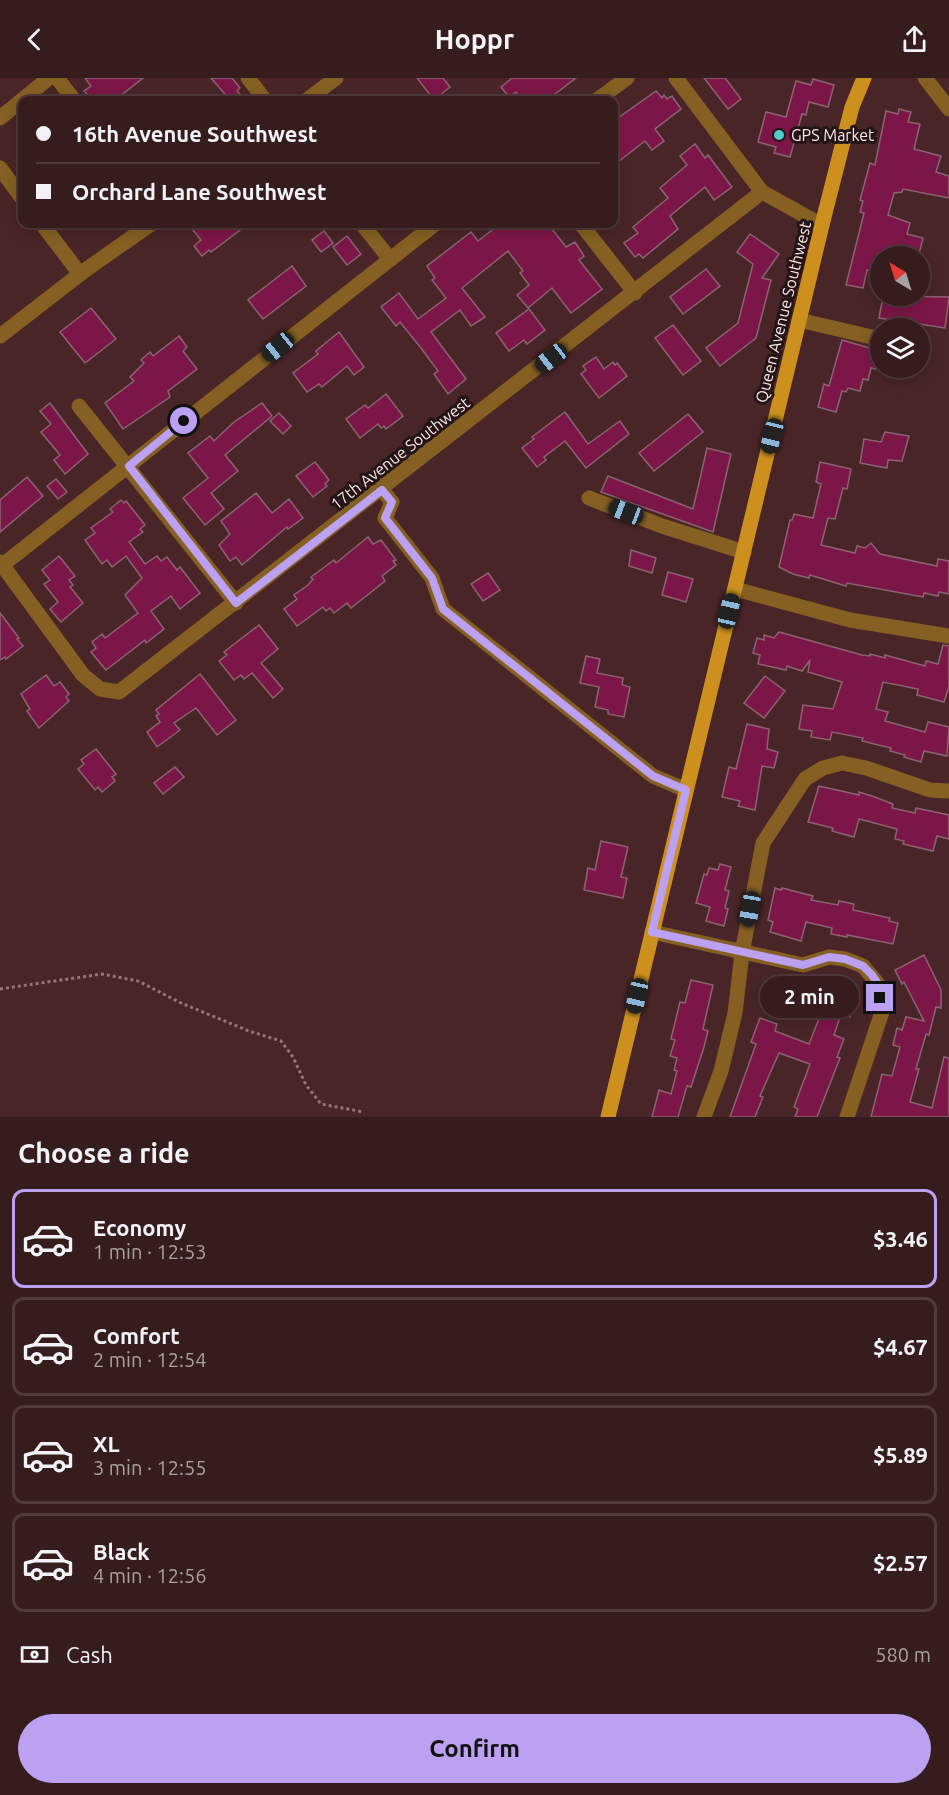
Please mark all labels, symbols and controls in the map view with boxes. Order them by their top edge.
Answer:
icon: back [18,23,51,56]
icon: share [898,23,931,56]
text: Hoppr [435,24,514,54]
text: 16th Avenue Southwest [72,121,317,146]
place label: GPS Market [791,126,875,144]
marker: GPS Market [772,128,786,142]
text: Orchard Lane Southwest [72,179,326,204]
street label: Queen Avenue Southwest [752,219,814,405]
north arrow [870,246,930,306]
map controls [870,246,930,378]
button: layers [870,318,930,378]
car [258,329,298,365]
car [531,340,571,376]
street label: 17th Avenue Southwest [327,393,474,513]
route start [170,407,197,434]
car [759,416,785,456]
car [606,497,646,527]
car [716,591,742,631]
car [738,890,762,928]
car [624,976,650,1016]
callout: 2 min [760,977,859,1019]
route end [866,984,893,1011]
text: 2 min [784,985,835,1008]
text: Choose a ride [18,1138,190,1168]
icon: car [21,1212,75,1266]
text: Economy [93,1215,186,1240]
text: $3.46 [873,1226,928,1251]
text: 1 min · 12:53 [93,1240,207,1263]
icon: car [21,1320,75,1374]
text: Comfort [93,1323,180,1348]
text: $4.67 [873,1334,928,1359]
text: 2 min · 12:54 [93,1348,207,1371]
icon: car [21,1428,75,1482]
text: XL [93,1431,120,1456]
text: $5.89 [873,1442,928,1467]
text: 3 min · 12:55 [93,1456,207,1479]
icon: car [21,1536,75,1590]
text: Black [93,1539,150,1564]
text: $2.57 [873,1550,928,1575]
text: 4 min · 12:56 [93,1564,207,1587]
icon: cash [18,1638,51,1671]
text: Cash [66,1642,113,1667]
text: 580 m [875,1643,931,1666]
button: Confirm [18,1714,931,1783]

